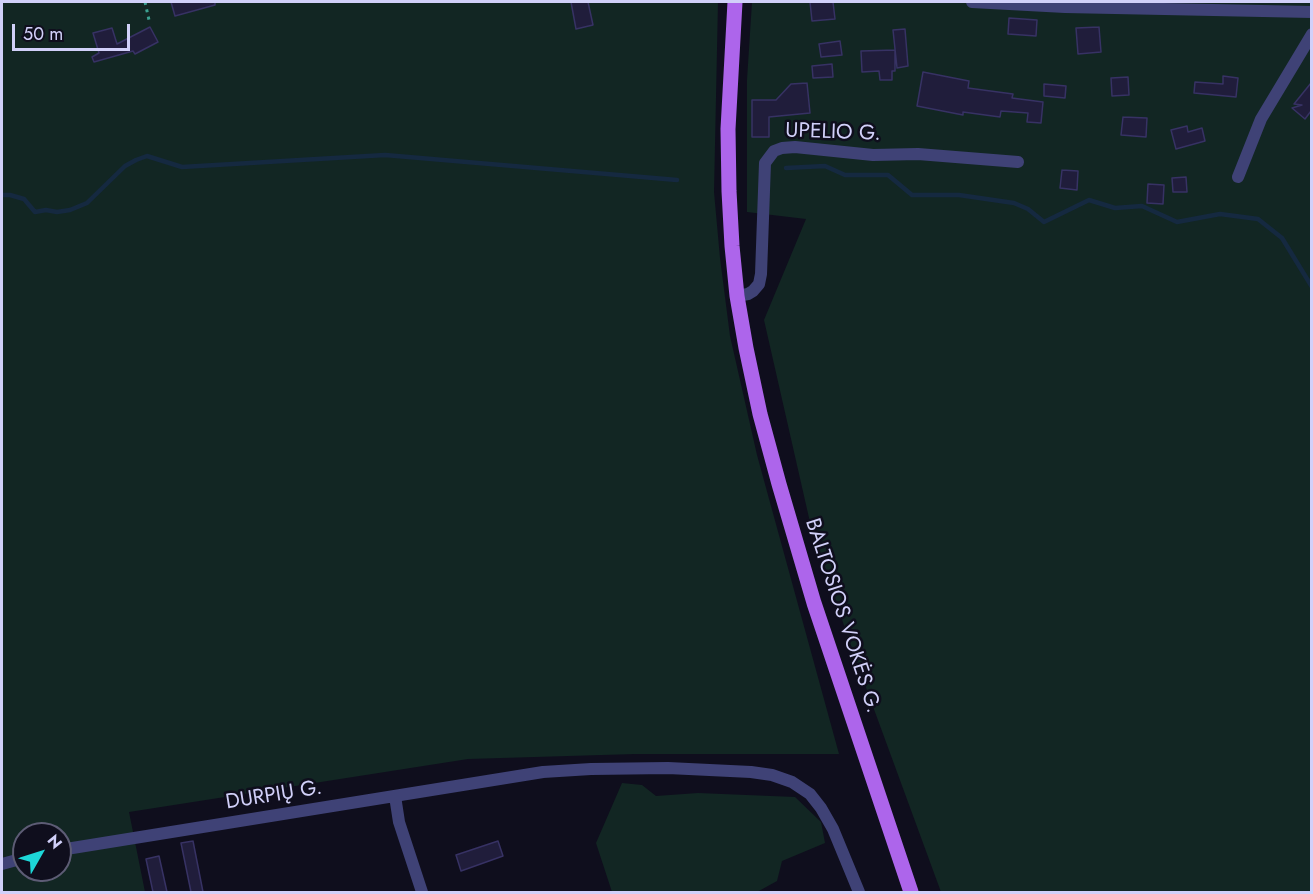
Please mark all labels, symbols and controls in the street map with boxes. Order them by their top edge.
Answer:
scale bar [15,12,134,50]
text: 50 m [23,21,63,47]
street label: UPELIO G. [785,119,881,147]
street label: BALTOSIOS VOKĖS G. [799,516,885,716]
street label: DURPIŲ G. [224,776,324,816]
north arrow [12,822,72,882]
text: N [42,829,68,854]

